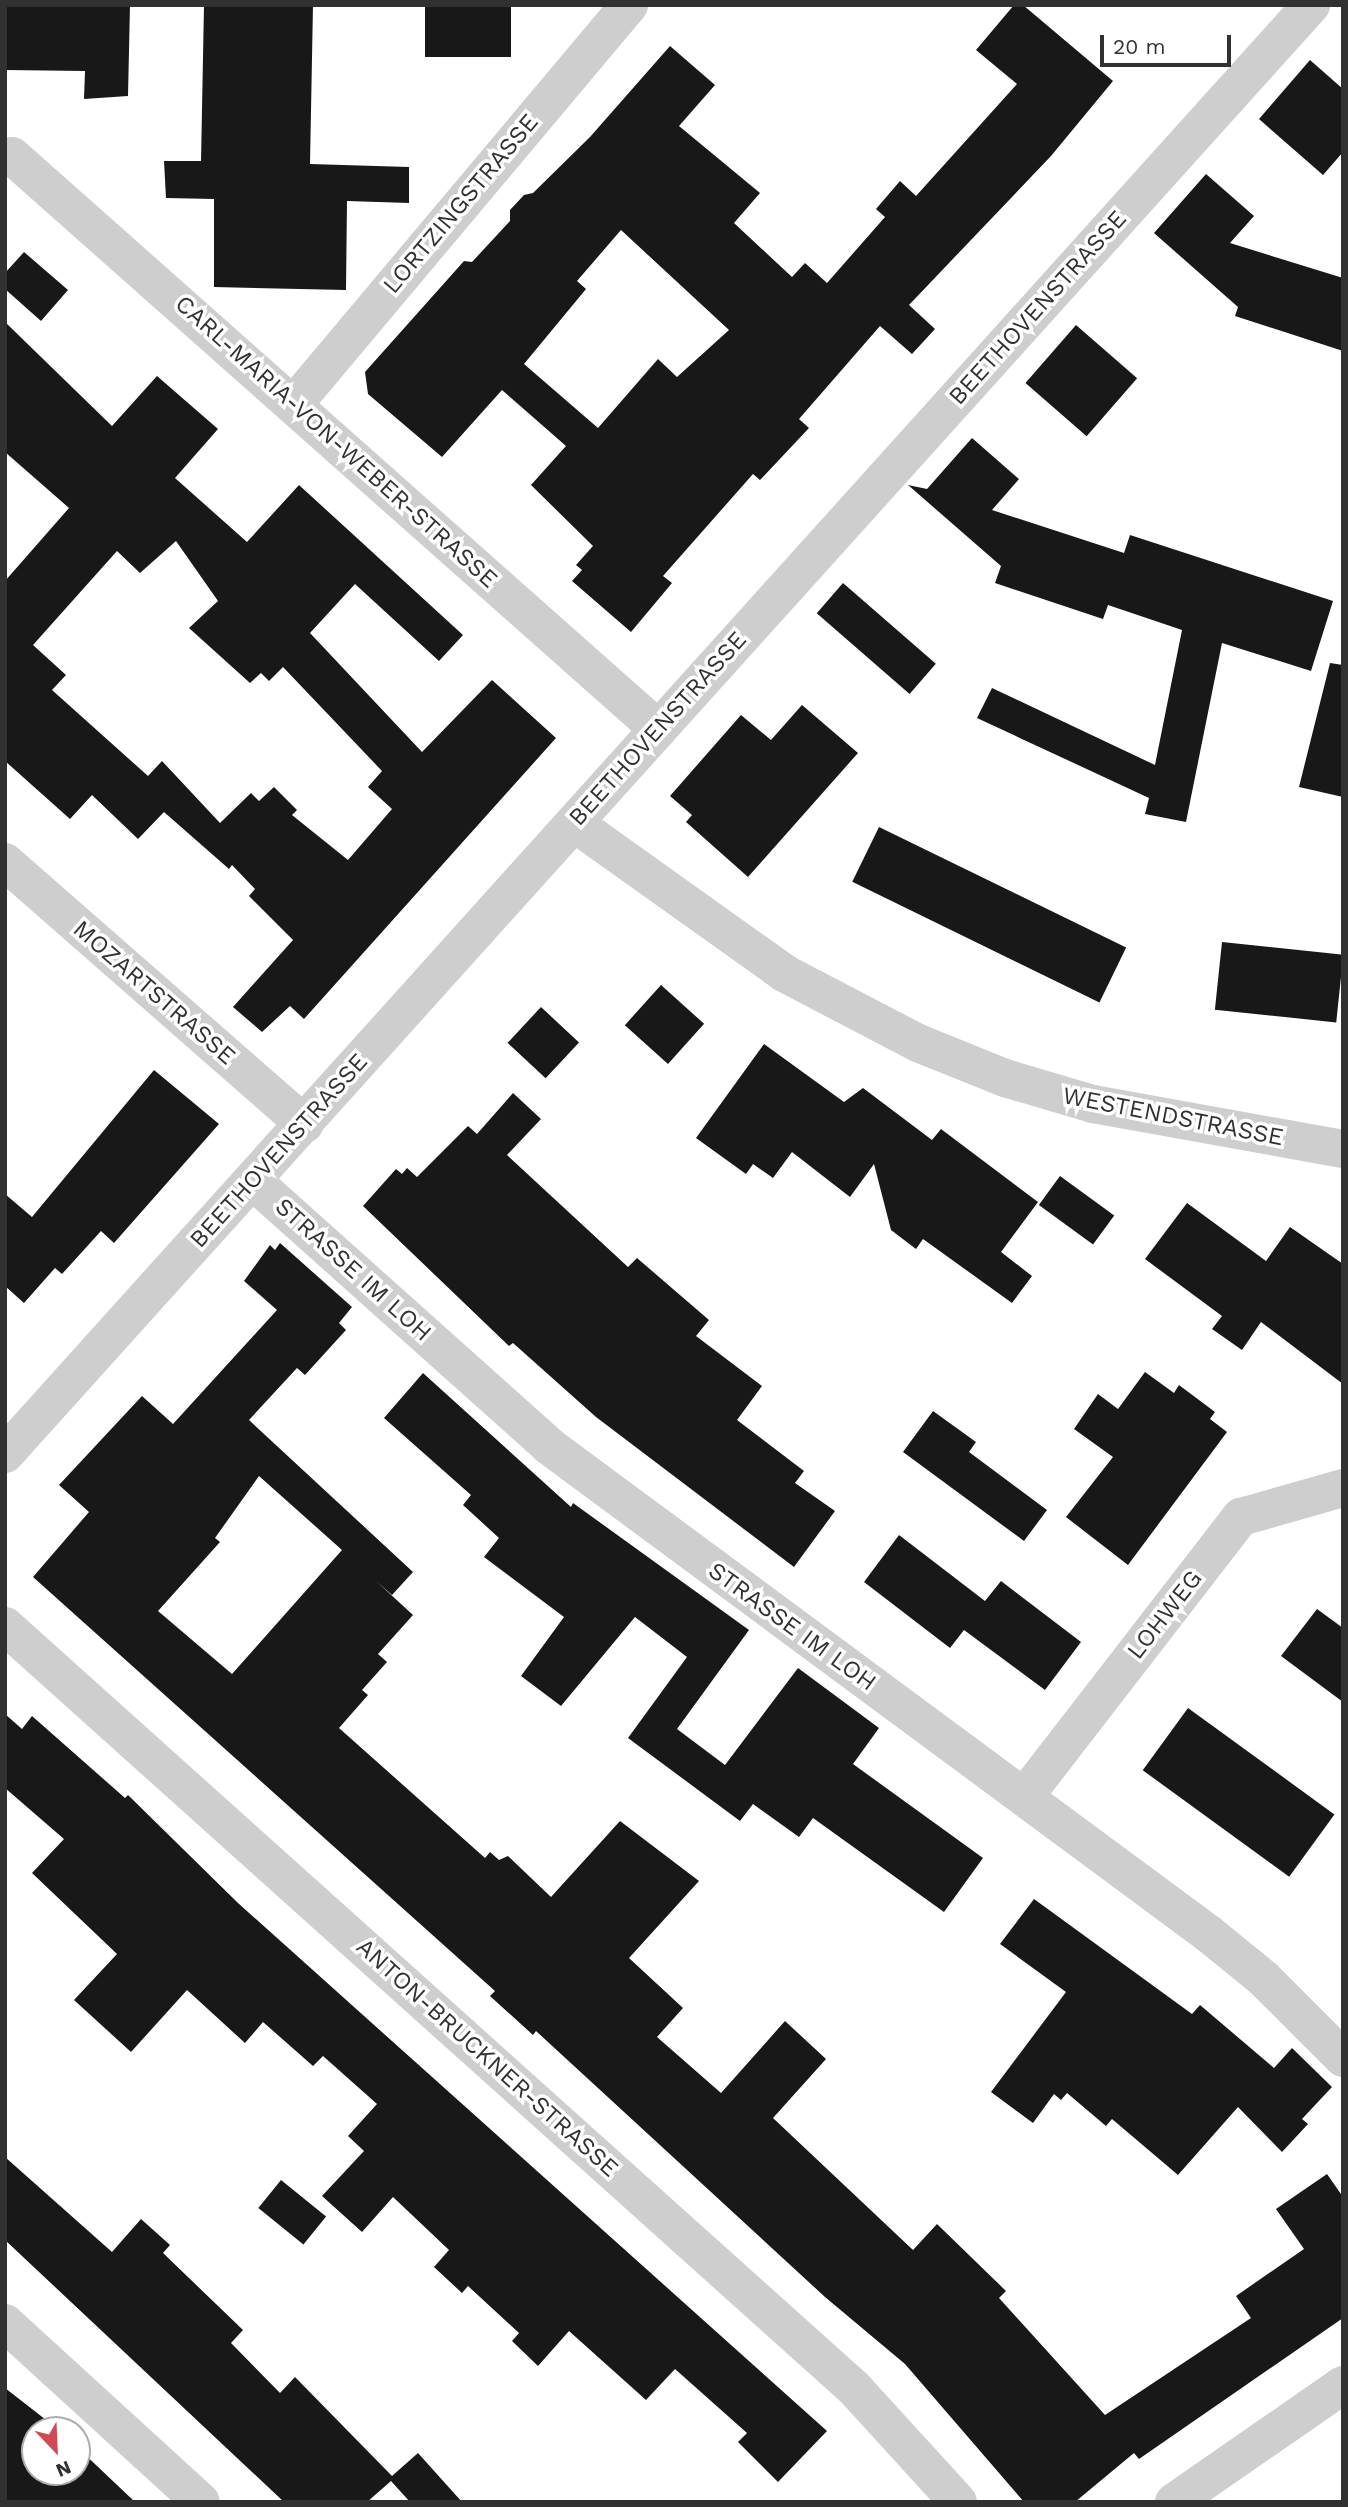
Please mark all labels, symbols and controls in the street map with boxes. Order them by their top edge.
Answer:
scale bar [1103,21,1234,65]
text: 20 m [1113,34,1165,59]
street label: LORTZINGSTRASSE [377,108,545,300]
street label: BEETHOVENSTRASSE [943,205,1133,411]
street label: CARL-MARIA-VON-WEBER-STRASSE [169,290,503,594]
street label: BEETHOVENSTRASSE [563,626,753,832]
street label: MOZARTSTRASSE [67,915,241,1071]
street label: BEETHOVENSTRASSE [184,1048,374,1254]
street label: WESTENDSTRASSE [1060,1081,1286,1153]
street label: STRASSE IM LOH [269,1192,437,1348]
street label: STRASSE IM LOH [703,1557,881,1697]
street label: LOHWEG [1121,1565,1209,1665]
street label: ANTON-BRUCKNER-STRASSE [350,1933,624,2183]
north arrow [21,2416,91,2486]
text: N [53,2456,75,2482]

